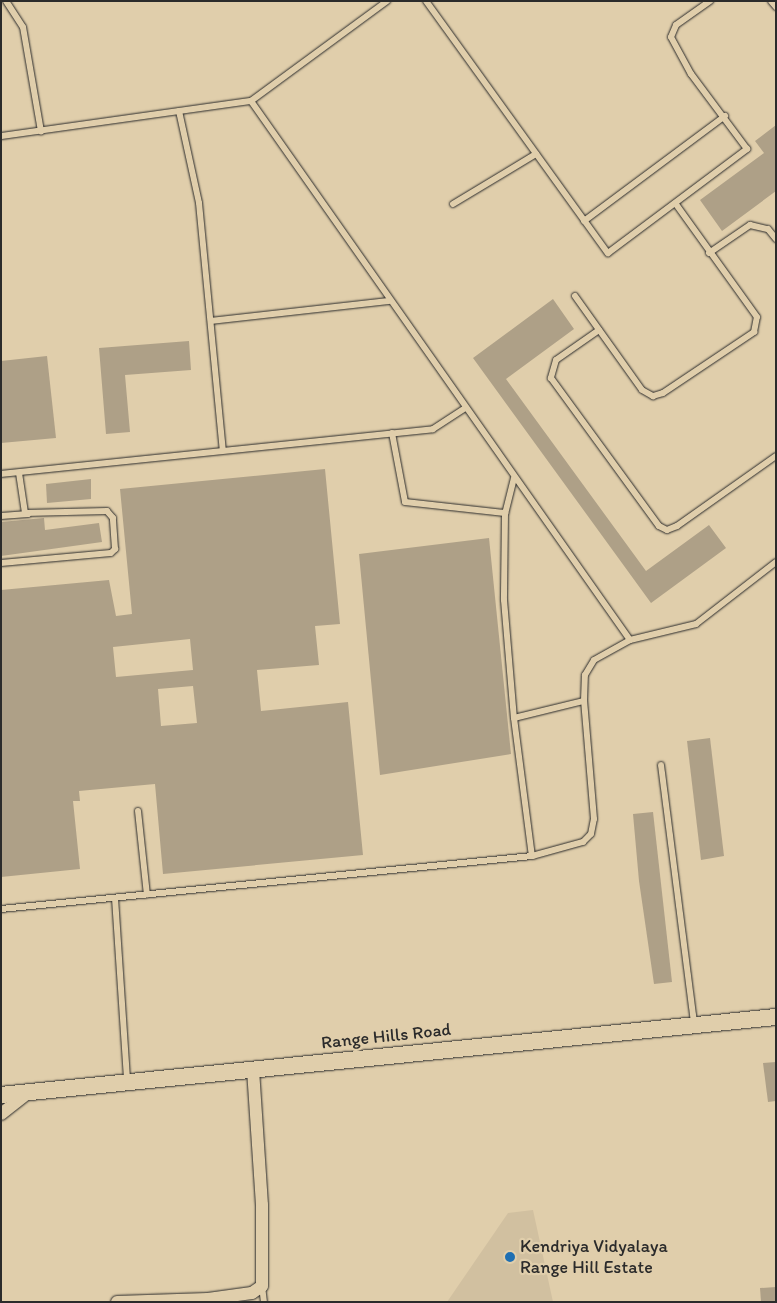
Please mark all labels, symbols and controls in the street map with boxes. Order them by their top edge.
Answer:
street label: Range Hills Road [320,1018,452,1054]
place label: Kendriya Vidyalaya Range Hill Estate [520,1236,668,1278]
marker: Kendriya Vidyalaya Range Hill Estate [504,1251,516,1263]

